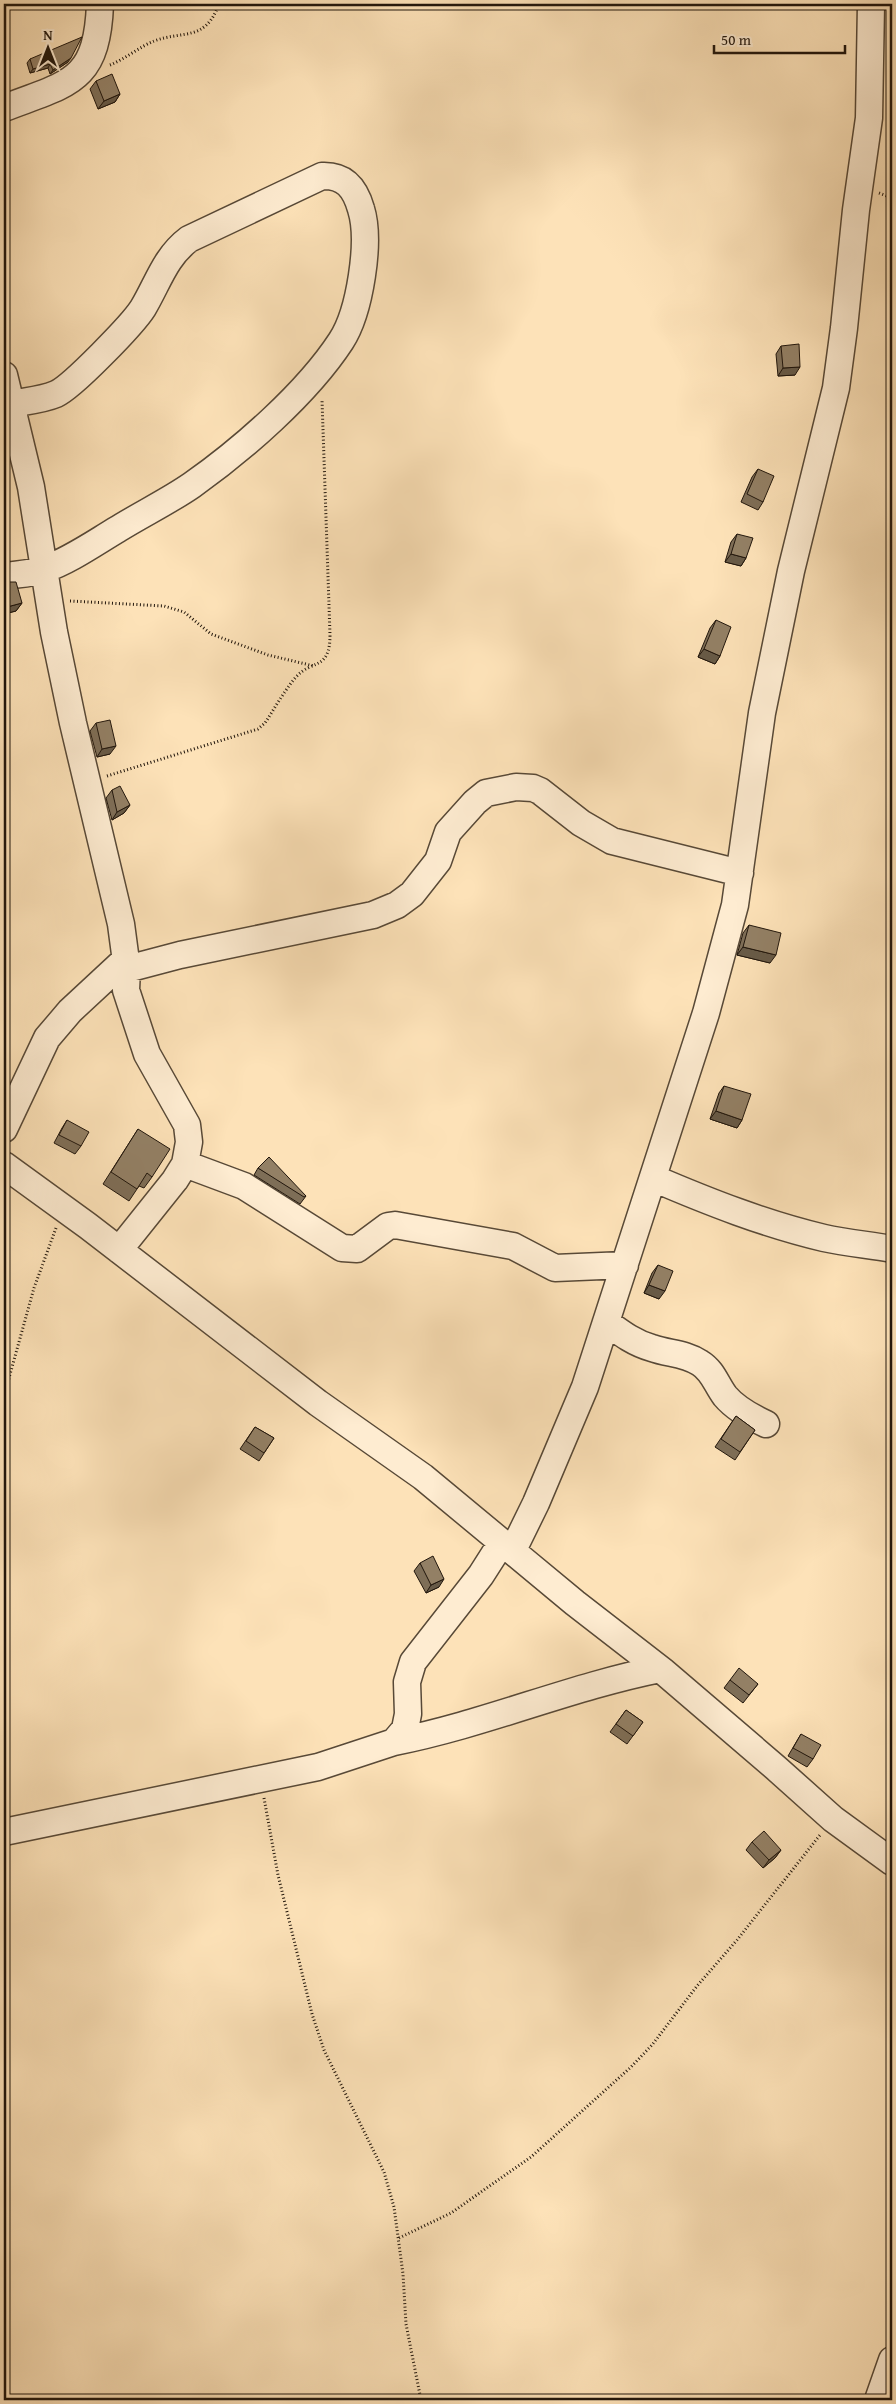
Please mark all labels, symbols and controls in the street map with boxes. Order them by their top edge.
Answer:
north arrow [22,22,72,72]
scale bar [714,22,845,54]
text: N [43,25,53,45]
text: 50 m [721,29,752,50]

